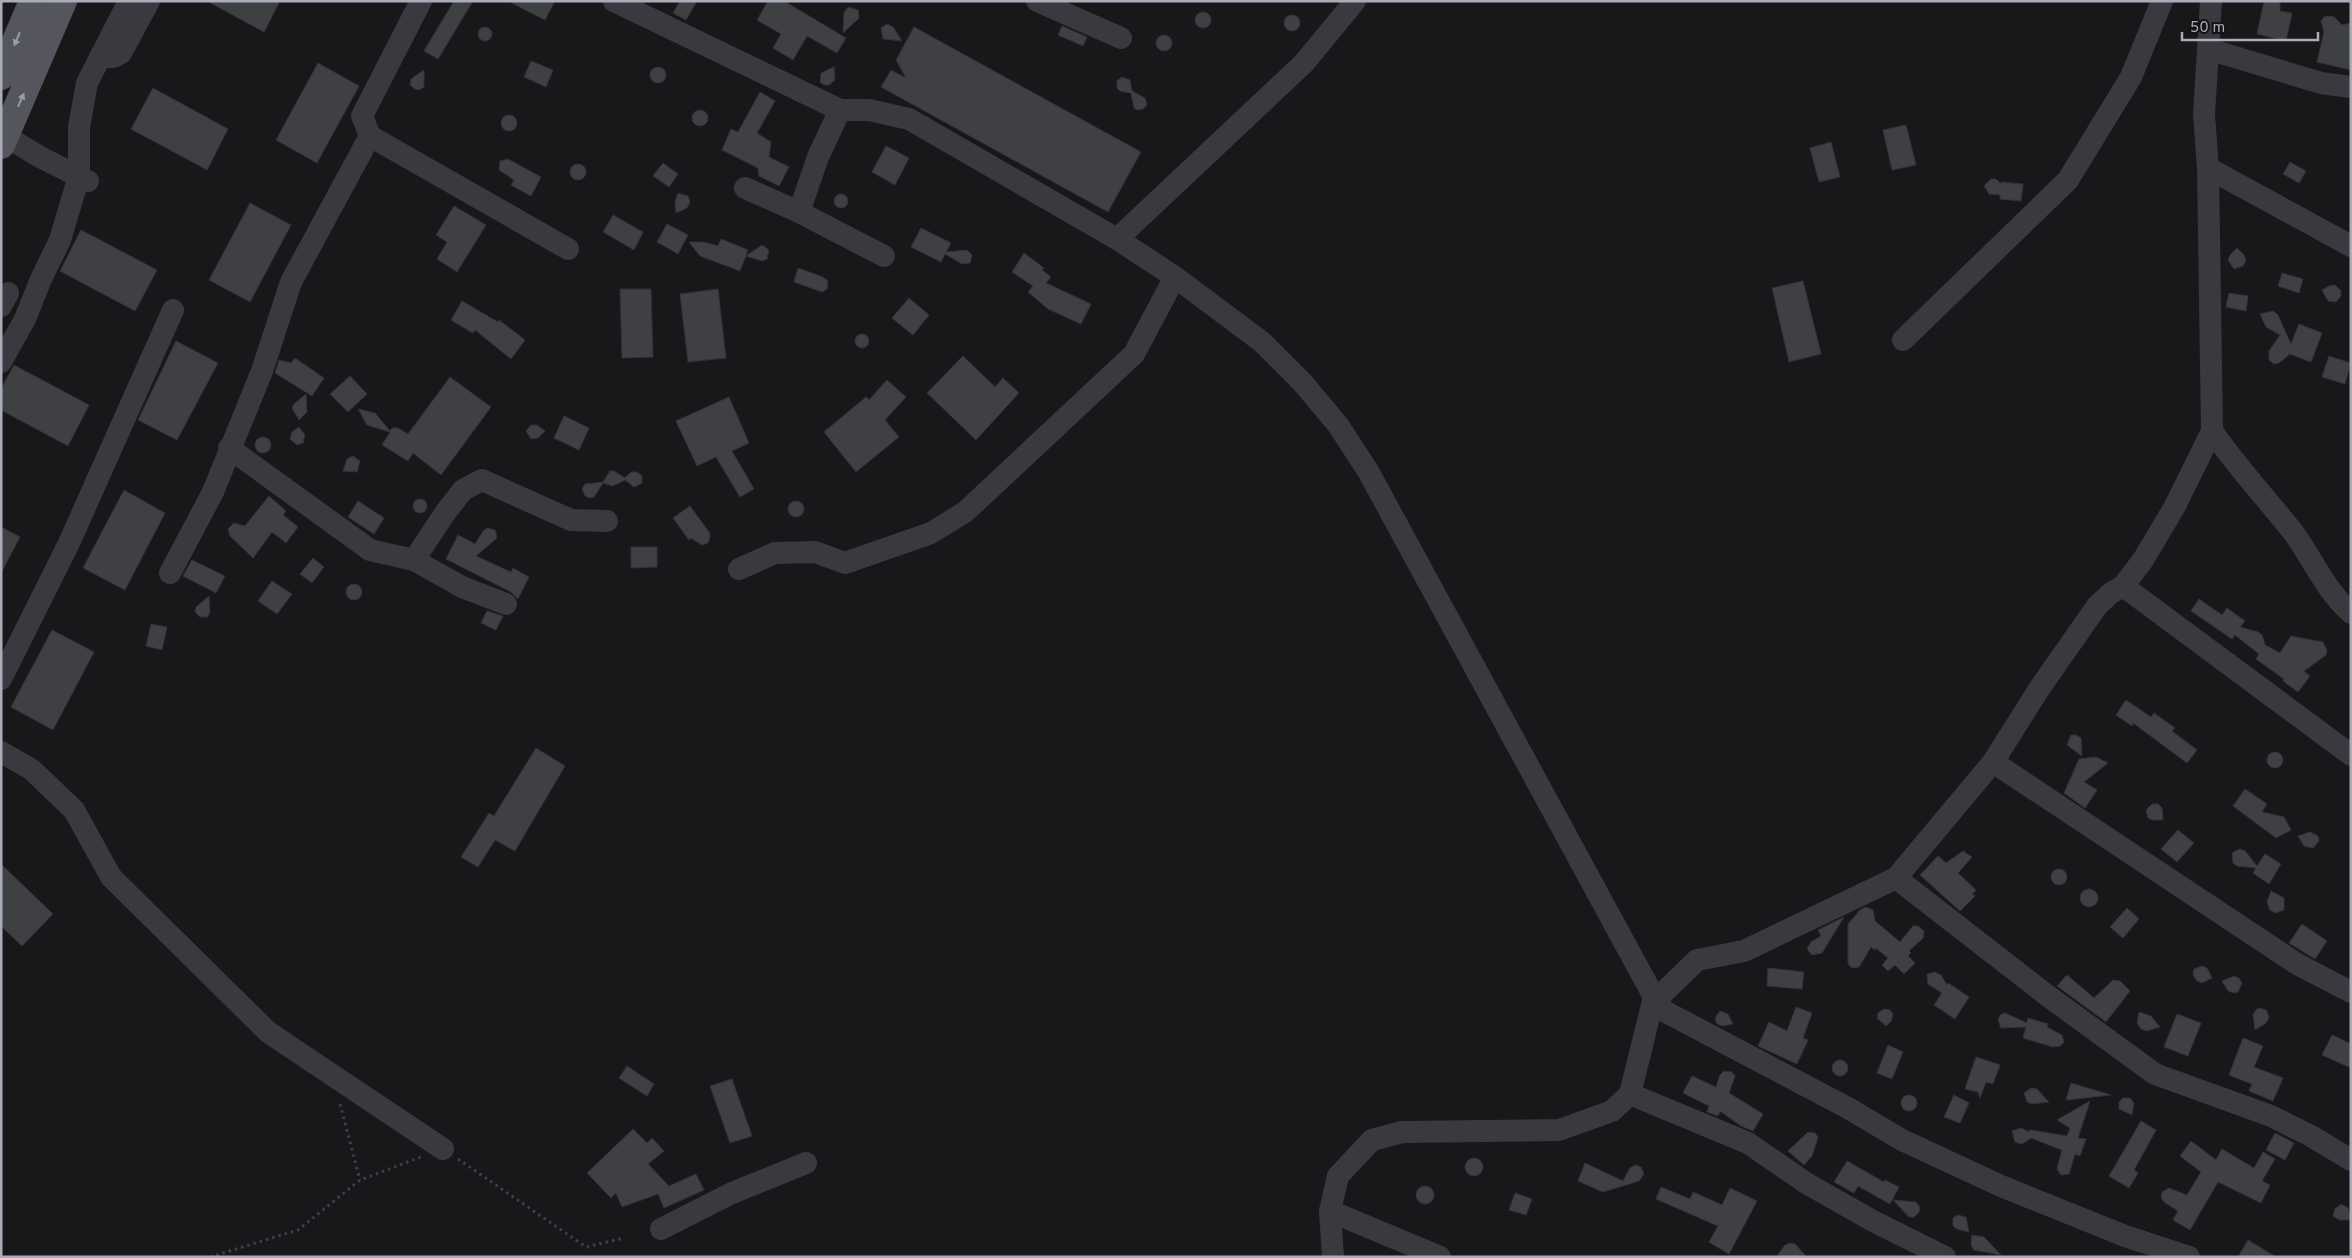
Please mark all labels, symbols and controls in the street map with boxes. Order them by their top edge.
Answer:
scale bar [2182,10,2318,42]
text: 50 m [2190,19,2225,38]
one-way arrow [13,32,21,46]
one-way arrow [18,93,26,107]

